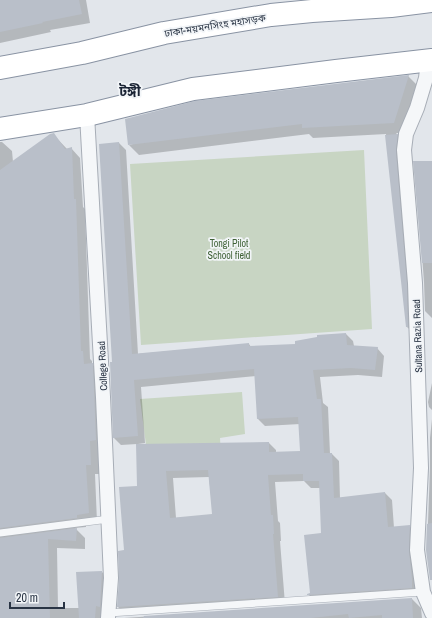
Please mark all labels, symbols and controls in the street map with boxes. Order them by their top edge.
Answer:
street label: ঢাকা-ময়মনসিংহ মহাসড়ক [162,11,268,40]
district label: টঙ্গী [118,82,142,100]
park label: Tongi Pilot School field [208,237,250,262]
street label: Sultana Razia Road [410,299,425,373]
street label: College Road [95,341,110,391]
scale bar [10,584,64,610]
text: 20 m [16,590,38,606]

